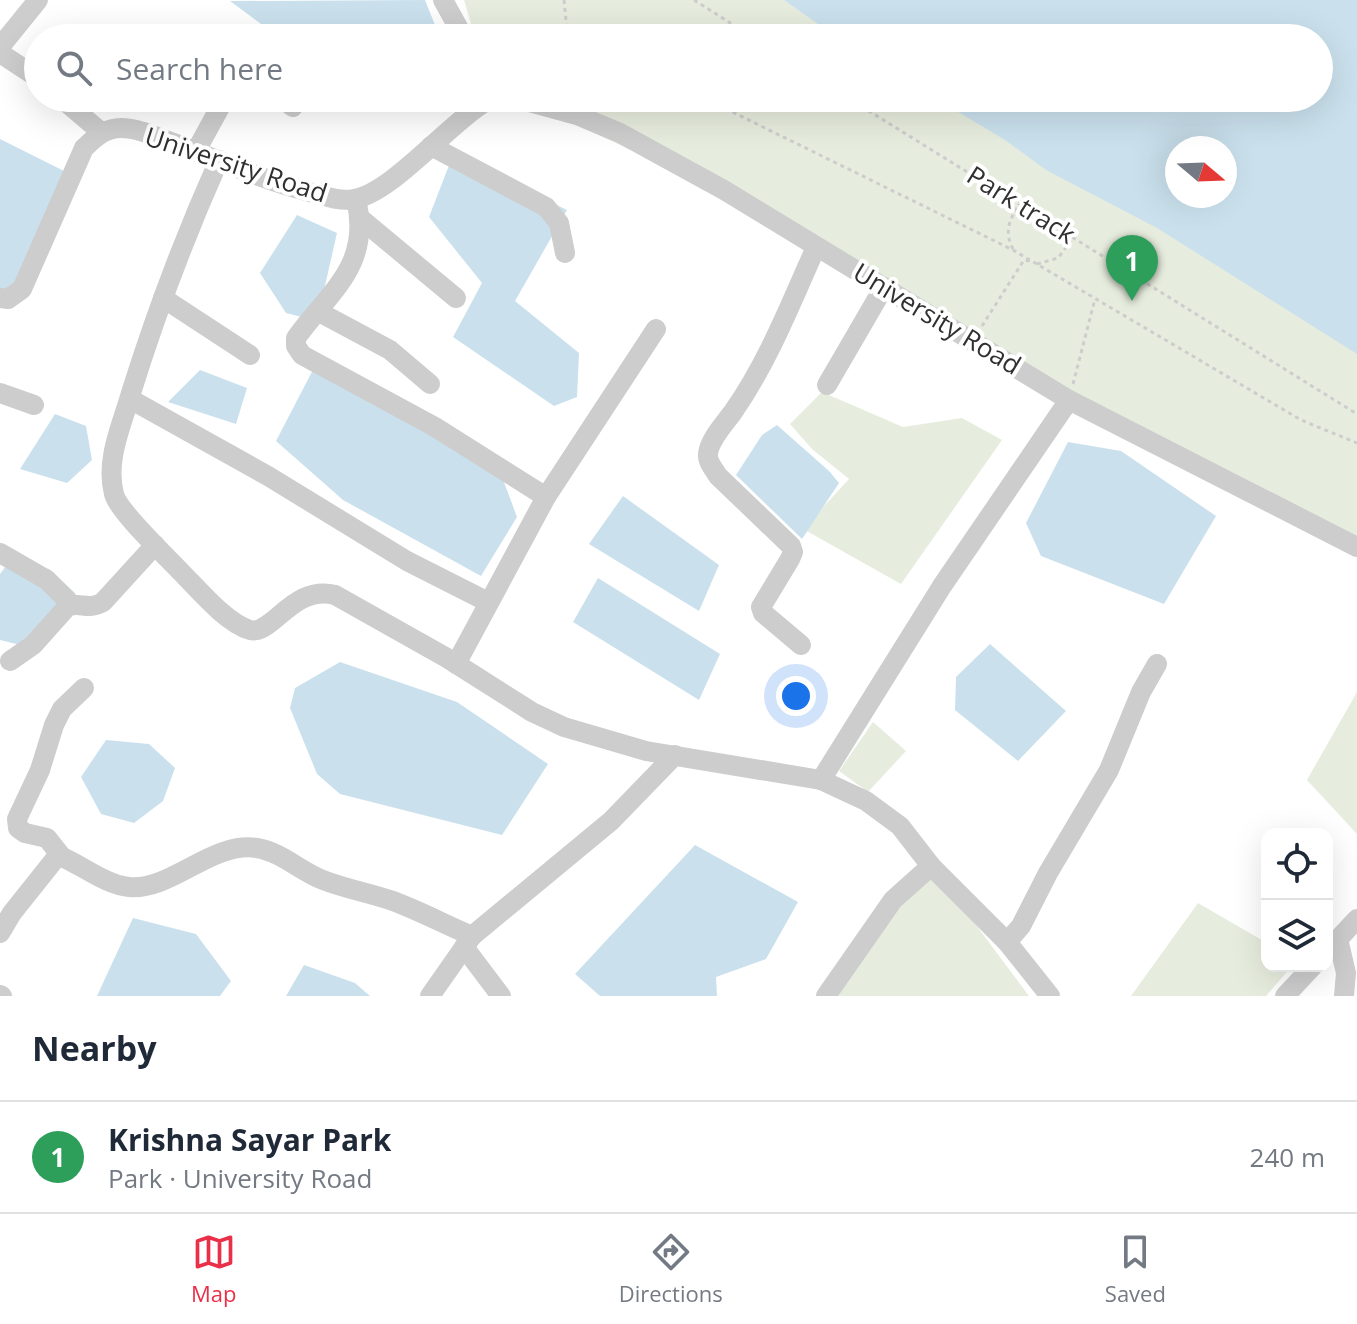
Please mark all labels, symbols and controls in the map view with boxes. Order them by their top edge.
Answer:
search box [24,24,1333,112]
icon: search [52,46,96,90]
text: Search here [116,48,283,89]
street label: University Road [141,118,332,210]
north arrow [1165,136,1237,208]
street label: Park track [960,157,1083,252]
pin: 1 [1106,235,1158,301]
street label: University Road [847,254,1028,382]
your location [776,676,816,716]
map controls [1261,828,1333,972]
button: locate [1261,828,1333,900]
button: layers [1261,900,1333,972]
text: Nearby [32,1025,157,1071]
text: Krishna Sayar Park [108,1119,391,1160]
text: 1 [51,1139,65,1175]
text: 240 m [1250,1139,1325,1175]
text: Park · University Road [108,1160,372,1196]
tab: Map [191,1230,237,1308]
tab: Directions [619,1230,723,1308]
tab: Saved [1105,1230,1166,1308]

